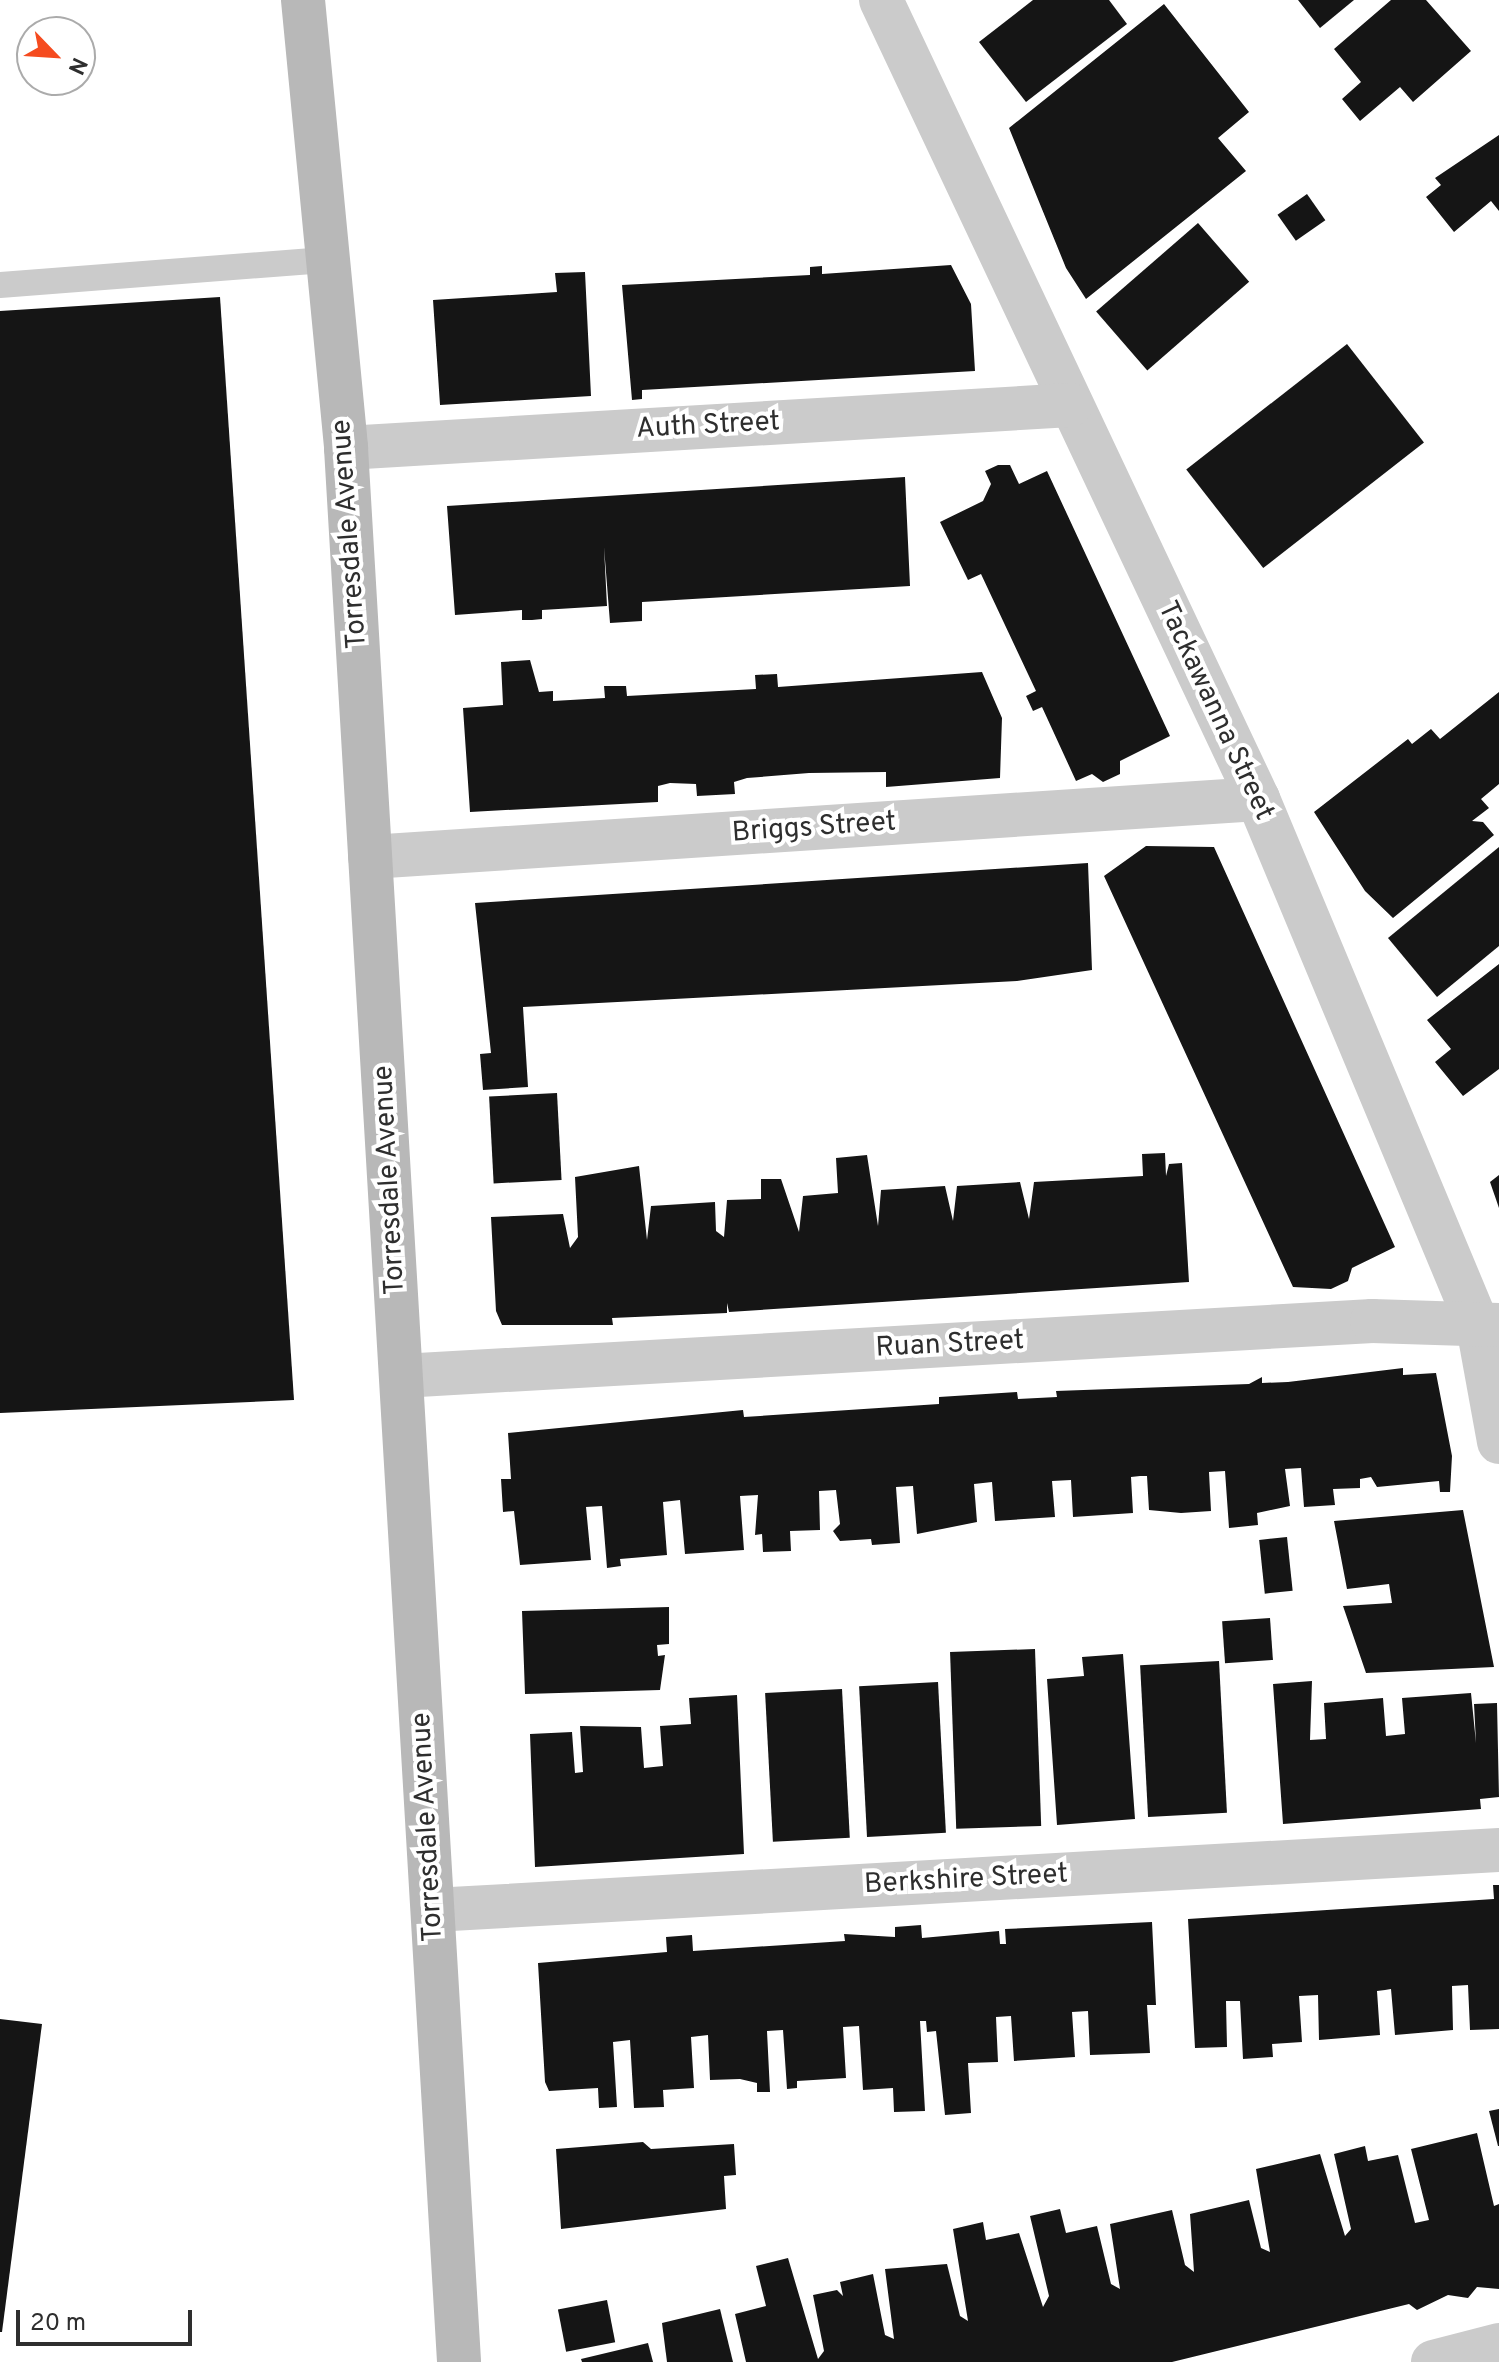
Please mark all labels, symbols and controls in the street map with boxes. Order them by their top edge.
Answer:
north arrow [16,16,96,96]
text: N [61,53,92,78]
street label: Auth Street [635,405,781,447]
street label: Torresdale Avenue [325,418,375,650]
street label: Tackawanna Street [1150,596,1280,826]
street label: Briggs Street [731,806,897,850]
street label: Torresdale Avenue [367,1064,413,1296]
street label: Ruan Street [875,1324,1025,1366]
street label: Torresdale Avenue [405,1711,451,1943]
street label: Berkshire Street [863,1858,1069,1902]
scale bar [20,2294,196,2344]
text: 20 m [30,2309,86,2339]

